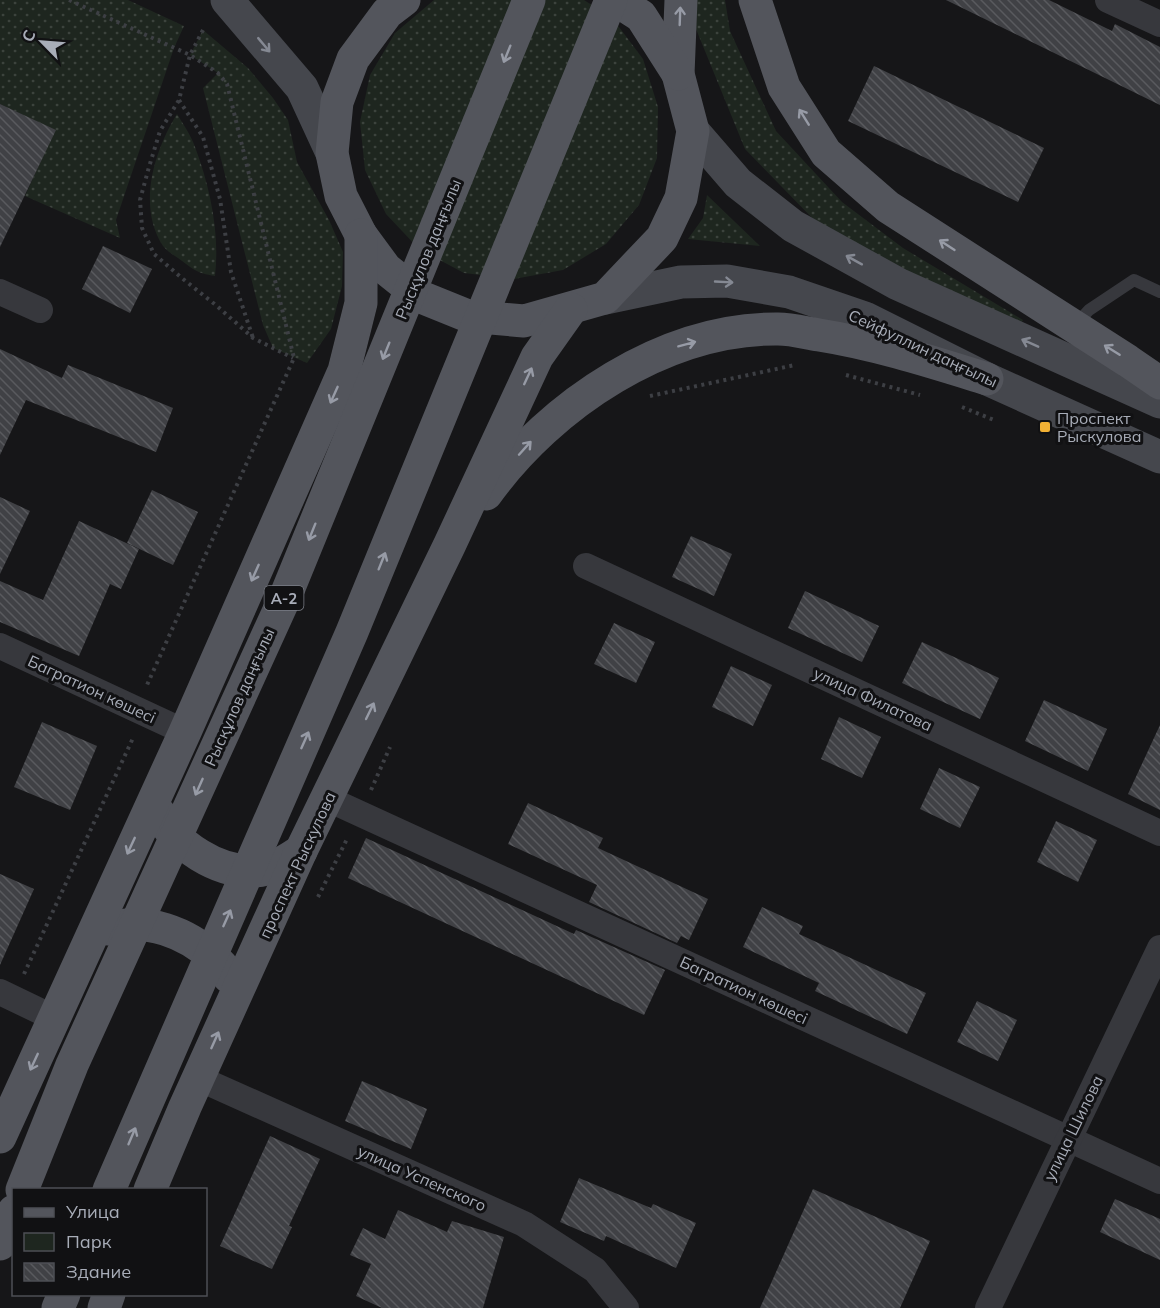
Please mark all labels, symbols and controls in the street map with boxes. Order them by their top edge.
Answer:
one-way arrow [675,6,686,26]
north arrow [12,12,72,72]
text: С [17,26,40,45]
one-way arrow [257,37,271,52]
one-way arrow [501,44,512,63]
one-way arrow [797,109,810,126]
street label: Рысқұлов даңғылы [391,176,465,322]
one-way arrow [939,239,956,252]
one-way arrow [846,254,863,266]
one-way arrow [714,276,734,287]
street label: Сейфуллин даңғылы [845,305,1001,391]
one-way arrow [1022,337,1040,349]
one-way arrow [677,338,696,350]
one-way arrow [380,342,391,360]
one-way arrow [1104,344,1121,356]
one-way arrow [522,368,534,386]
one-way arrow [327,385,339,403]
place label: Проспект Рыскулова [1057,408,1141,446]
marker: Проспект Рыскулова [1038,420,1052,434]
one-way arrow [518,441,532,456]
one-way arrow [306,522,317,540]
one-way arrow [377,552,388,570]
one-way arrow [249,563,260,582]
road number: A-2 [264,586,304,610]
street label: Рысқұлов даңғылы [200,625,278,769]
street label: Багратион көшесі [25,651,159,727]
street label: улица Филатова [810,663,936,735]
one-way arrow [365,703,377,721]
one-way arrow [300,731,311,750]
one-way arrow [192,777,204,795]
street label: проспект Рыскулова [254,788,340,942]
one-way arrow [125,837,137,855]
one-way arrow [221,910,233,928]
street label: Багратион көшесі [677,952,811,1028]
one-way arrow [210,1031,222,1049]
one-way arrow [27,1053,39,1071]
street label: улица Шилова [1039,1072,1107,1184]
one-way arrow [127,1127,138,1145]
street label: улица Успенского [355,1141,489,1215]
legend [12,1188,207,1296]
text: Улица [65,1200,120,1223]
text: Парк [66,1230,112,1253]
text: Здание [66,1260,131,1283]

